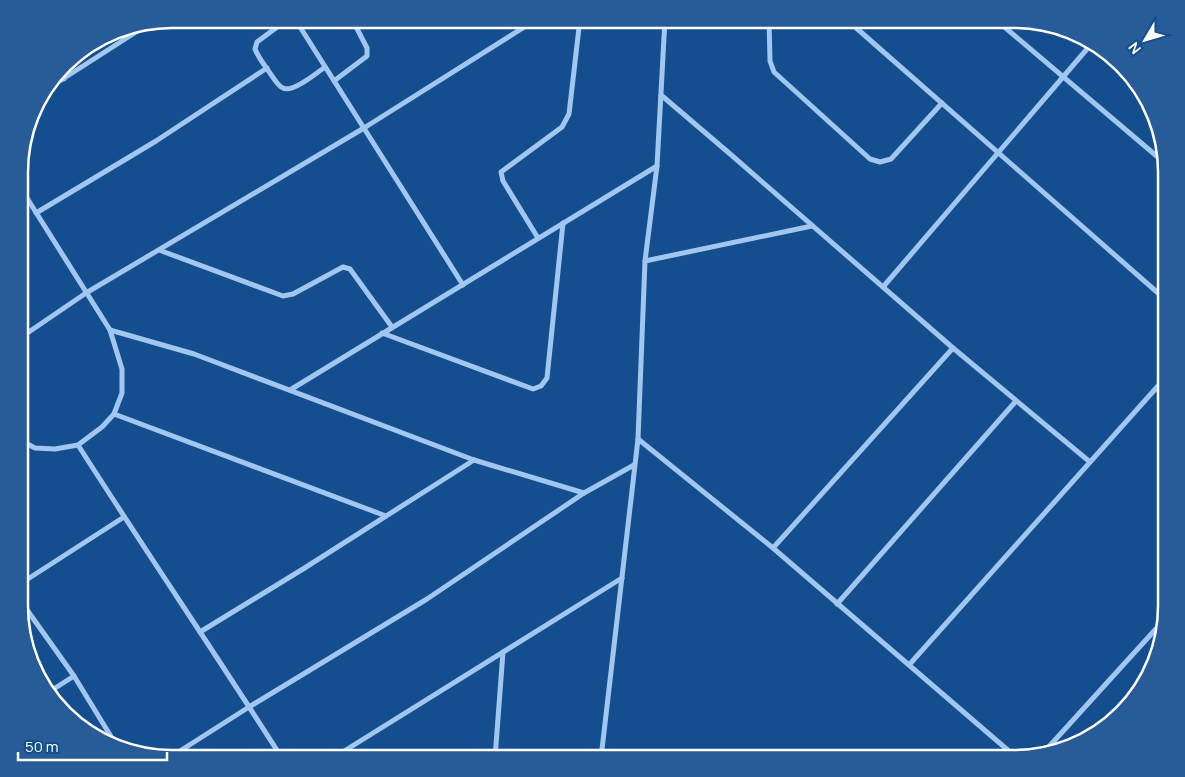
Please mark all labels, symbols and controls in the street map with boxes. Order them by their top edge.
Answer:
north arrow [1120,15,1170,65]
text: N [1124,38,1145,58]
scale bar [18,730,166,762]
text: 50 m [25,736,59,757]

